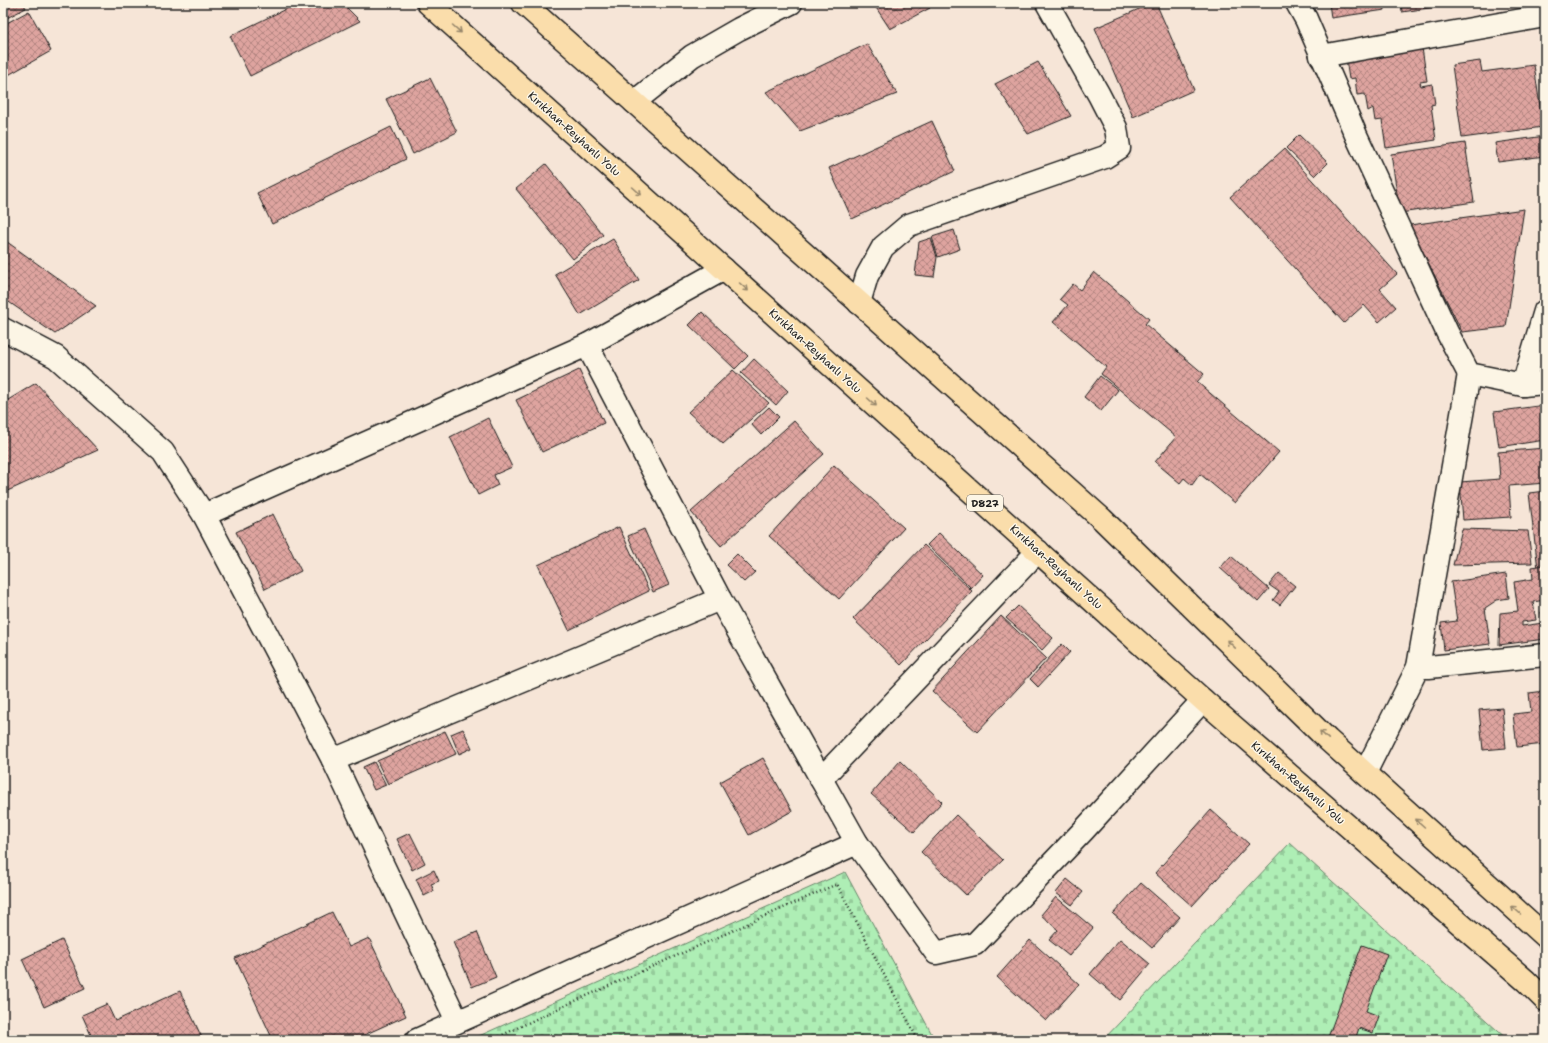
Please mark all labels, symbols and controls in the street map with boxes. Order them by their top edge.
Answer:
one-way arrow [452,24,462,34]
street label: Kırıkhan-Reyhanlı Yolu [524,88,624,180]
one-way arrow [632,186,642,195]
one-way arrow [739,282,749,292]
street label: Kırıkhan-Reyhanlı Yolu [765,305,865,397]
one-way arrow [867,397,877,407]
road number: D827 [967,495,1003,511]
street label: Kırıkhan-Reyhanlı Yolu [1006,521,1106,613]
one-way arrow [1226,640,1236,649]
one-way arrow [1319,730,1329,740]
street label: Kırıkhan-Reyhanlı Yolu [1248,738,1348,828]
one-way arrow [1414,818,1425,827]
one-way arrow [1511,905,1521,915]

